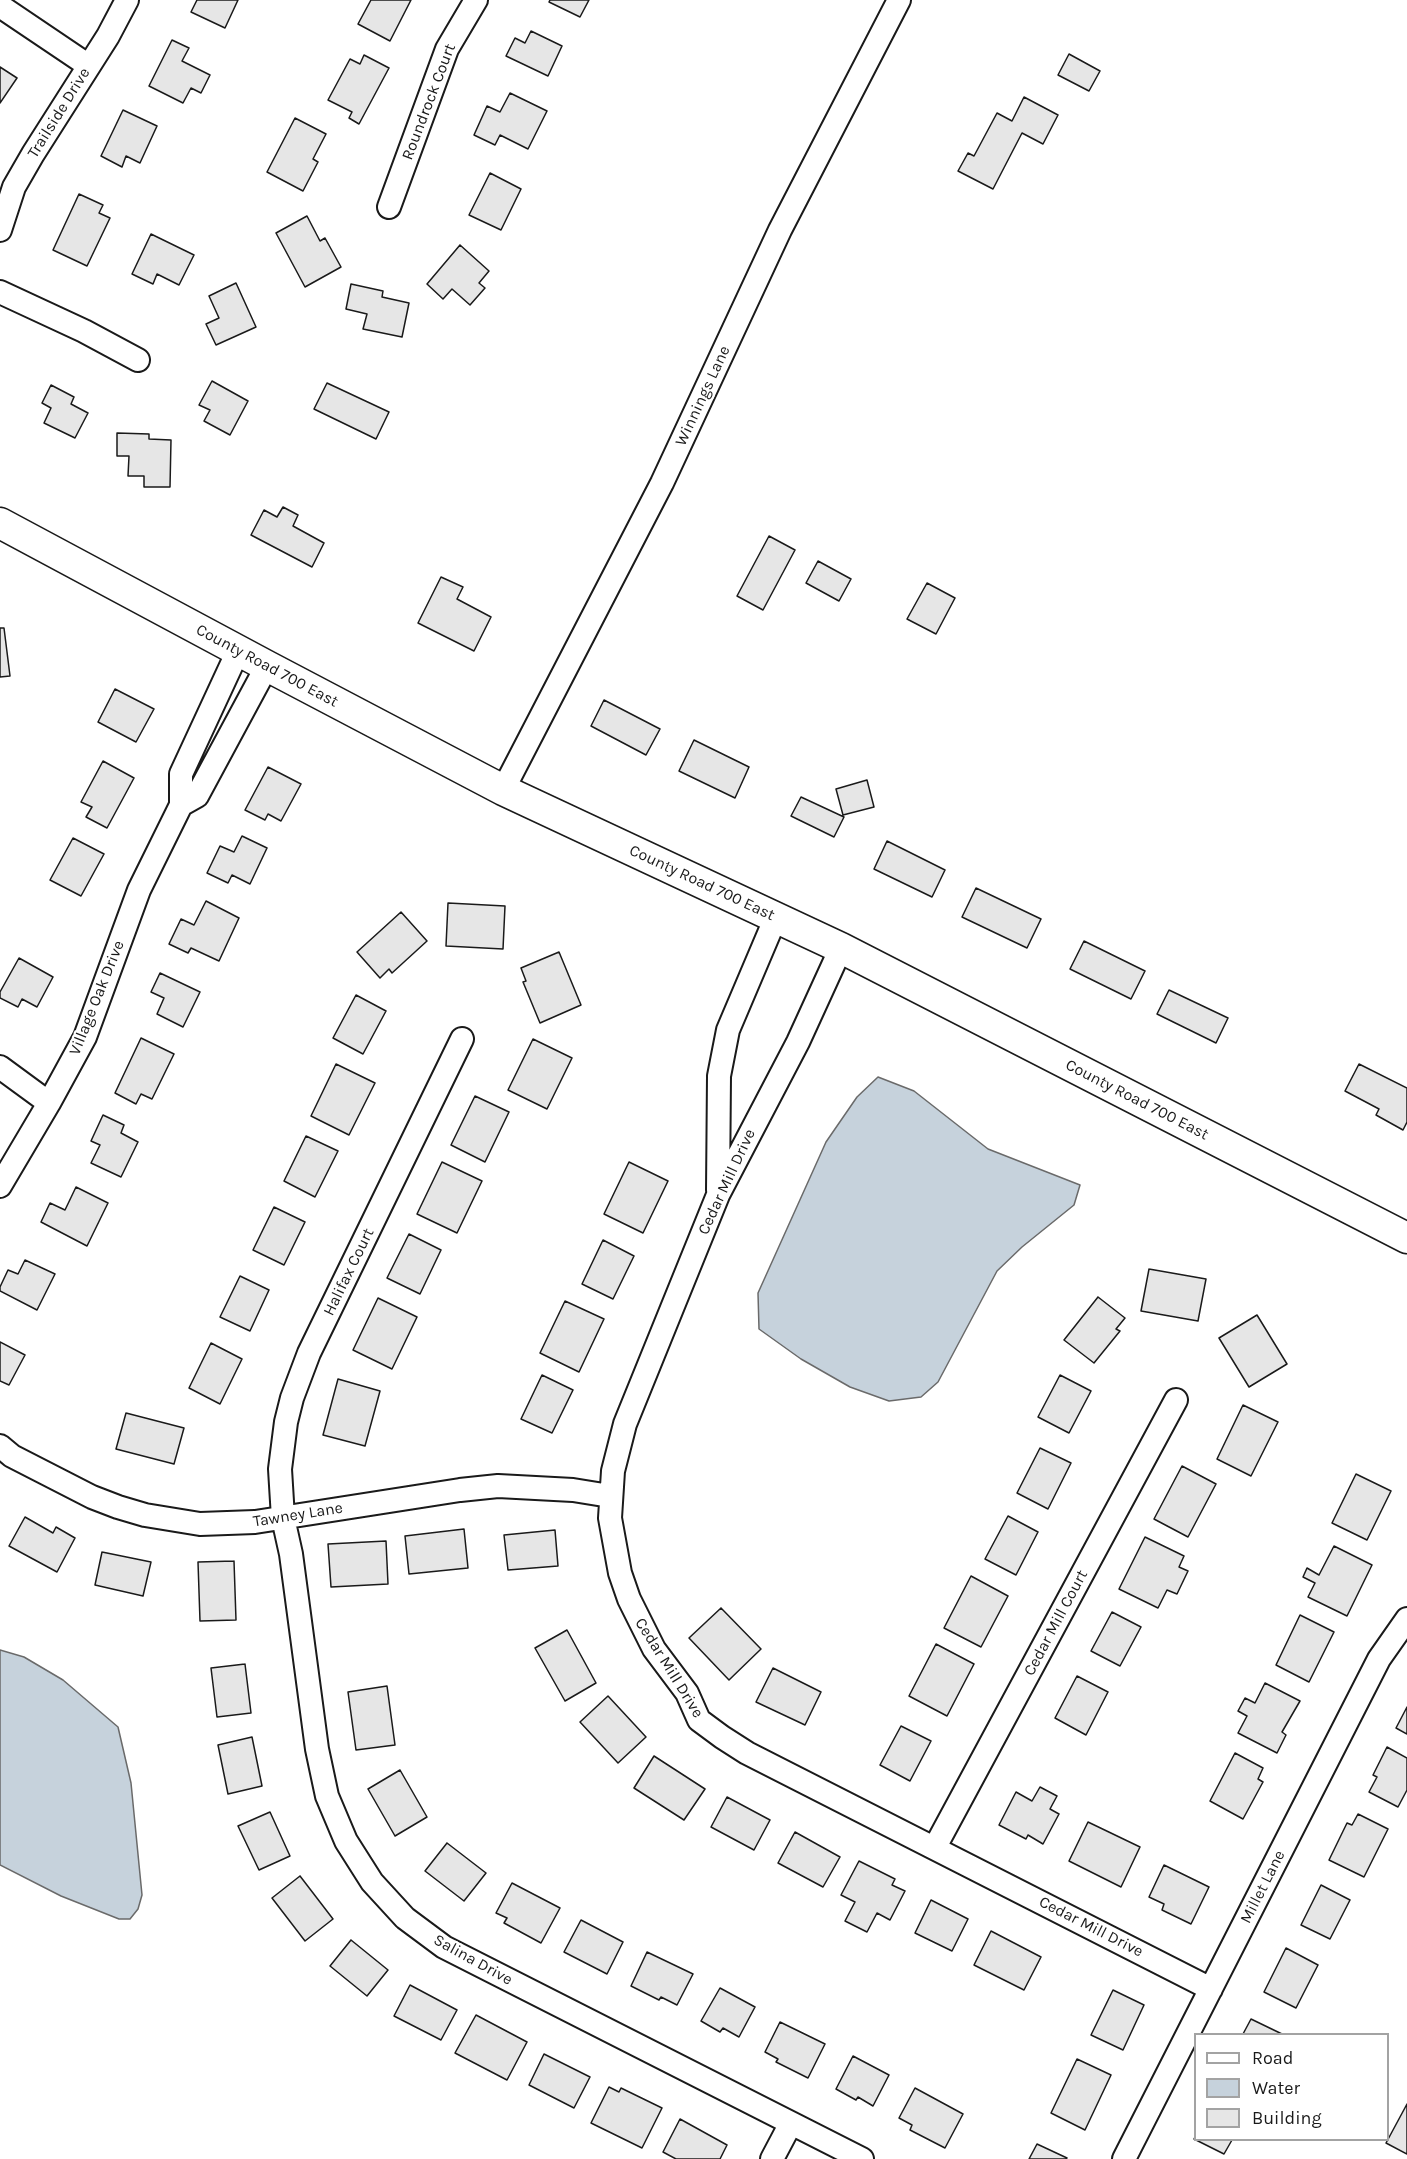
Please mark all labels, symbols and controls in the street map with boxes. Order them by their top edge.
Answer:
street label: Roundrock Court [398,41,460,163]
street label: Trailside Drive [24,64,94,162]
street label: Winnings Lane [671,343,735,449]
street label: County Road 700 East [193,620,341,712]
street label: County Road 700 East [626,841,778,925]
street label: Village Oak Drive [65,938,129,1058]
street label: County Road 700 East [1062,1056,1212,1144]
street label: Cedar Mill Drive [694,1126,760,1238]
street label: Halifax Court [320,1225,378,1319]
street label: Tawney Lane [252,1498,344,1532]
street label: Cedar Mill Court [1020,1567,1092,1679]
street label: Cedar Mill Drive [631,1614,707,1722]
street label: Millet Lane [1236,1847,1290,1927]
street label: Cedar Mill Drive [1036,1892,1146,1962]
street label: Salina Drive [430,1930,516,1990]
legend [1194,2033,1389,2141]
text: Road [1252,2047,1293,2069]
text: Water [1252,2077,1300,2099]
text: Building [1252,2107,1322,2129]

